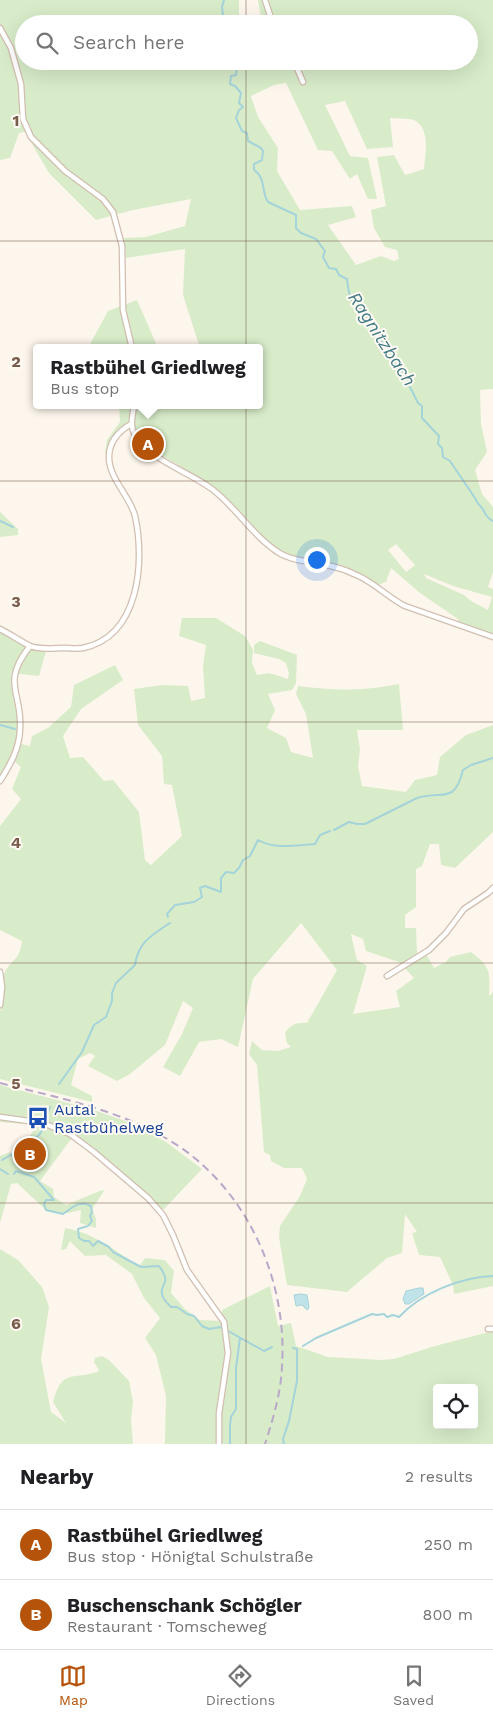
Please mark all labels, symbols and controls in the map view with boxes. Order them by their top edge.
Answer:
search box [15,15,478,70]
icon: search [33,29,61,57]
text: Search here [73,31,184,54]
text: 1 [13,111,19,130]
water label: Ragnitzbach [344,288,421,390]
popup [33,344,263,409]
text: 2 [11,352,21,371]
text: Rastbühel Griedlweg [50,356,246,379]
text: Bus stop [50,379,119,398]
pin: A [132,425,164,463]
your location [304,547,330,573]
text: 3 [11,592,21,611]
text: 4 [11,833,21,852]
text: 5 [11,1074,21,1093]
place label: Autal Rastbühelweg [54,1100,164,1137]
bus stop icon: Autal Rastbühelweg [25,1105,51,1131]
pin: B [14,1135,46,1173]
text: 6 [11,1314,21,1333]
map controls [433,1384,478,1429]
button: locate [433,1384,478,1429]
text: Nearby [20,1464,93,1489]
text: 2 results [405,1467,473,1486]
text: Rastbühel Griedlweg [67,1524,262,1547]
text: A [31,1535,41,1554]
text: 250 m [424,1535,473,1554]
text: Bus stop · Hönigtal Schulstraße [67,1547,313,1566]
text: Buschenschank Schögler [67,1594,302,1617]
text: B [31,1605,41,1624]
text: 800 m [423,1605,473,1624]
text: Restaurant · Tomscheweg [67,1617,267,1636]
tab: Map [59,1662,88,1708]
tab: Directions [206,1662,275,1708]
tab: Saved [393,1662,434,1708]

